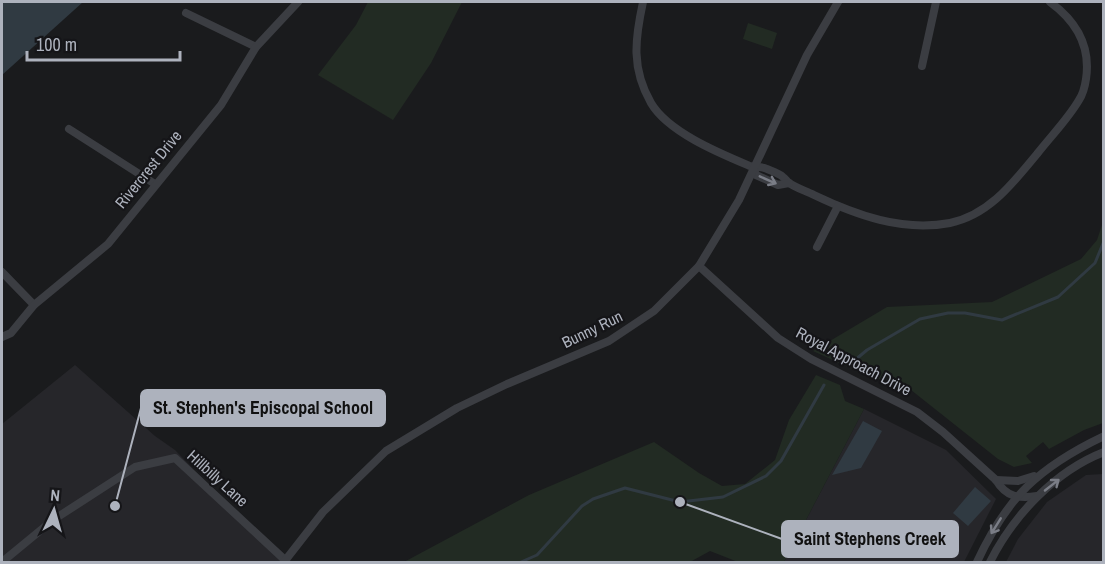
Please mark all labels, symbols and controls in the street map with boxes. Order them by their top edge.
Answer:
scale bar [27,24,180,62]
text: 100 m [36,32,77,57]
street label: Rivercrest Drive [110,125,186,213]
one-way arrow [759,175,777,187]
street label: Bunny Run [558,305,626,353]
street label: Royal Approach Drive [792,321,916,401]
callout: St. Stephen's Episcopal School [141,390,385,426]
text: St. Stephen's Episcopal School [153,395,373,420]
street label: Hillbilly Lane [183,445,253,511]
one-way arrow [1044,478,1060,491]
north arrow [24,480,84,540]
text: N [50,484,61,506]
one-way arrow [990,517,1003,534]
callout: Saint Stephens Creek [782,521,958,557]
text: Saint Stephens Creek [794,526,947,551]

